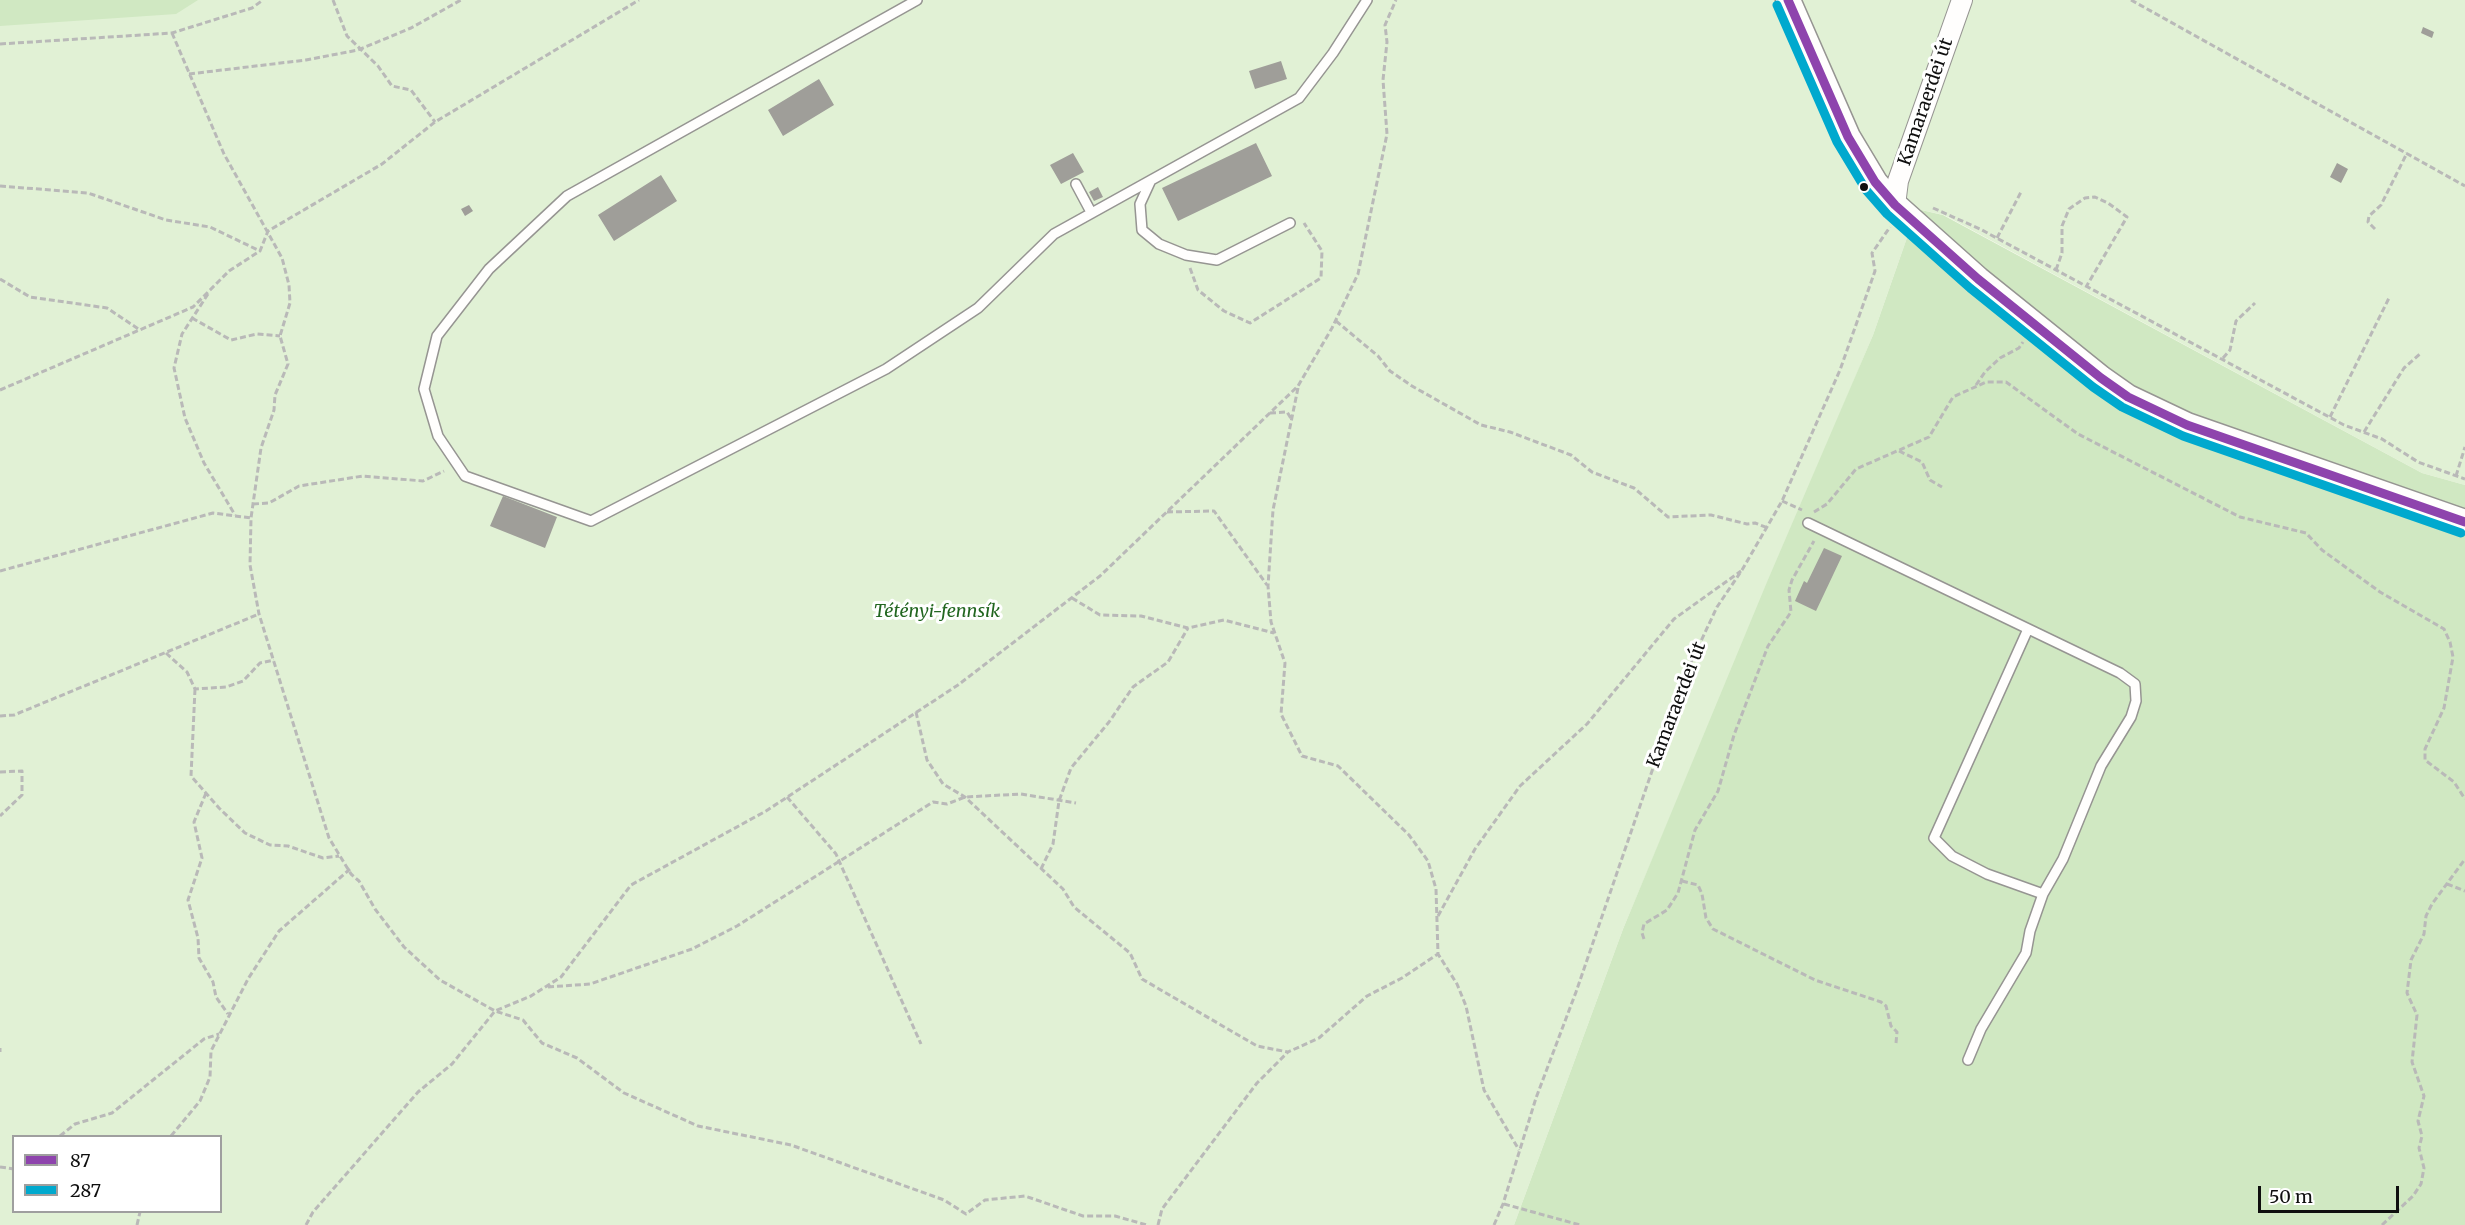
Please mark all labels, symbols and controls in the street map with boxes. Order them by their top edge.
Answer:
street label: Kamaraerdei út [1894,36,1958,168]
unlabelled marker [1858,181,1870,193]
park label: Tétényi-fennsík [874,601,1000,623]
street label: Kamaraerdei út [1643,639,1711,771]
legend [12,1135,222,1213]
text: 87 [70,1149,91,1172]
scale bar [2261,1174,2402,1212]
text: 287 [70,1179,101,1202]
text: 50 m [2269,1185,2313,1208]

